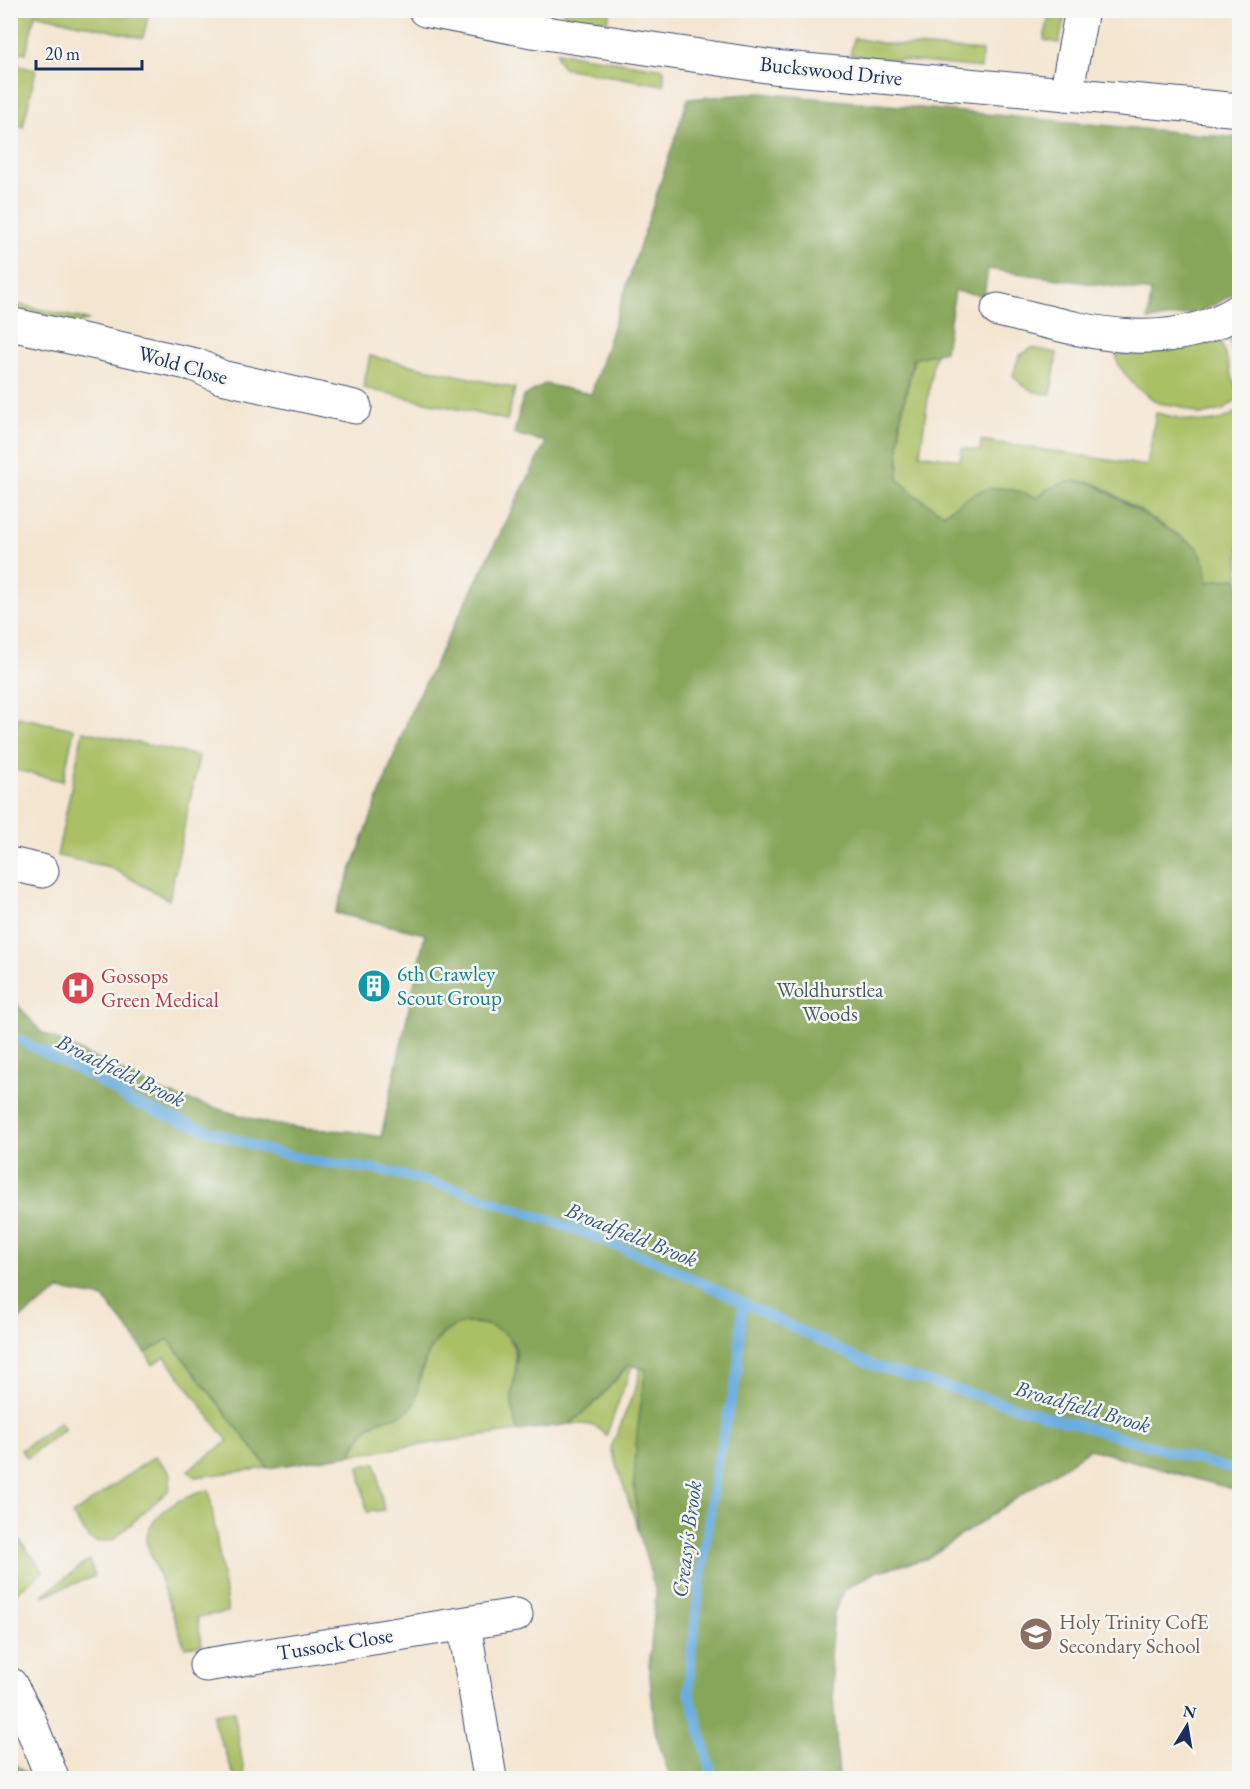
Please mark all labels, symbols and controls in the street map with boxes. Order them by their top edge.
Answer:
scale bar [36,33,142,71]
text: 20 m [45,42,80,65]
street label: Buckswood Drive [759,50,904,91]
street label: Wold Close [135,339,231,390]
place label: 6th Crawley Scout Group [397,960,502,1011]
place label: Gossops Green Medical [101,962,219,1013]
building icon: 6th Crawley Scout Group [356,968,392,1004]
hospital icon: Gossops Green Medical [60,970,96,1006]
park label: Woldhurstlea Woods [777,976,884,1027]
water label: Broadfield Brook [51,1026,190,1114]
water label: Broadfield Brook [561,1195,702,1274]
water label: Broadfield Brook [1011,1373,1154,1440]
water label: Creasy's Brook [665,1479,708,1599]
place label: Holy Trinity CofE Secondary School [1059,1608,1209,1659]
school or university icon: Holy Trinity CofE Secondary School [1018,1616,1054,1652]
street label: Tussock Close [275,1621,395,1666]
north arrow [1157,1696,1217,1756]
text: N [1181,1700,1198,1723]

